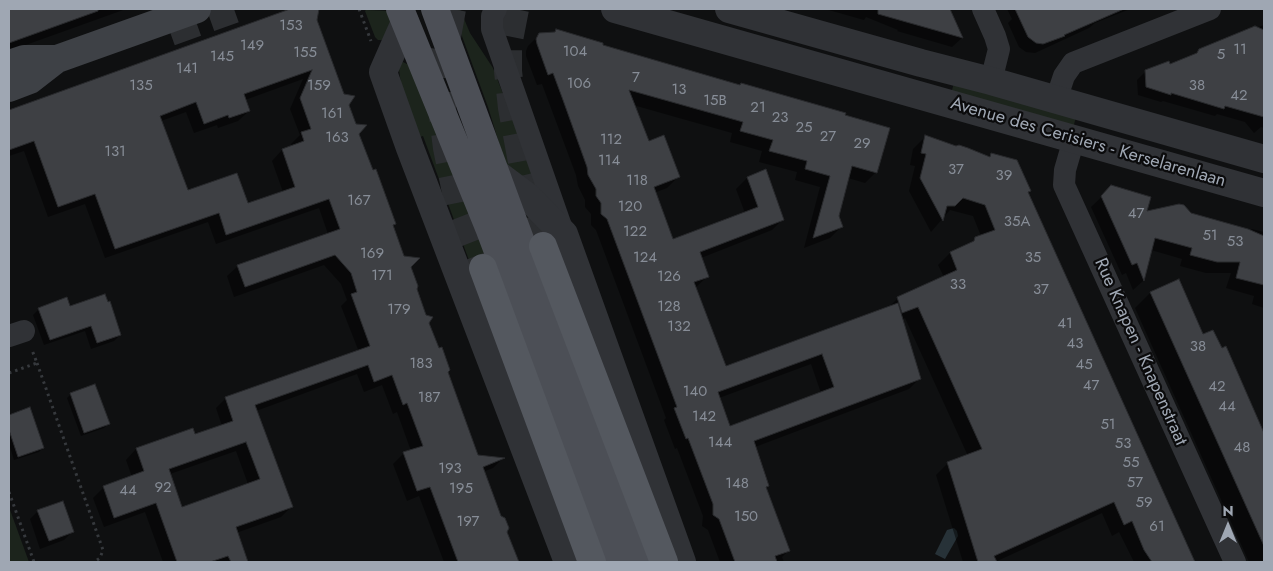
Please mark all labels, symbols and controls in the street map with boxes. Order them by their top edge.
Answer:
house number: 153 [279,17,303,35]
house number: 149 [240,37,264,55]
house number: 11 [1233,41,1247,59]
house number: 104 [563,43,587,61]
house number: 155 [293,44,317,62]
house number: 5 [1217,46,1225,64]
house number: 145 [210,48,234,66]
house number: 141 [176,60,198,78]
house number: 7 [632,69,640,87]
house number: 106 [567,75,591,93]
house number: 135 [129,77,153,95]
house number: 159 [307,77,331,95]
house number: 38 [1189,77,1205,95]
house number: 13 [672,81,686,99]
house number: 42 [1230,87,1248,105]
house number: 15B [703,92,727,110]
street label: Avenue des Cerisiers - Kerselarenlaan [948,93,1228,193]
house number: 21 [750,99,766,117]
house number: 161 [321,105,343,123]
house number: 23 [772,109,788,127]
house number: 25 [796,119,812,137]
house number: 27 [820,128,836,146]
house number: 163 [325,129,349,147]
house number: 112 [600,131,622,149]
house number: 29 [853,135,871,153]
house number: 131 [104,143,126,161]
house number: 114 [598,152,620,170]
house number: 37 [948,161,964,179]
house number: 39 [996,167,1012,185]
house number: 118 [626,172,648,190]
house number: 167 [347,192,371,210]
house number: 120 [618,198,642,216]
house number: 47 [1128,205,1144,223]
house number: 35A [1004,213,1030,231]
house number: 122 [623,223,647,241]
house number: 51 [1202,227,1218,245]
house number: 53 [1227,233,1243,251]
house number: 169 [360,245,384,263]
house number: 124 [633,249,657,267]
house number: 35 [1025,249,1041,267]
street label: Rue Knapen - Knapenstraat [1089,255,1191,449]
house number: 171 [371,267,393,285]
house number: 126 [657,268,681,286]
house number: 33 [950,276,966,294]
house number: 37 [1033,281,1049,299]
house number: 128 [657,298,681,316]
house number: 179 [387,301,411,319]
house number: 41 [1057,315,1073,333]
house number: 132 [667,318,691,336]
house number: 43 [1067,335,1083,353]
house number: 38 [1190,338,1206,356]
house number: 183 [409,355,433,373]
house number: 45 [1075,356,1093,374]
house number: 47 [1083,377,1099,395]
house number: 42 [1208,378,1226,396]
house number: 140 [683,383,707,401]
house number: 187 [418,389,440,407]
house number: 44 [1218,398,1236,416]
house number: 142 [692,408,716,426]
house number: 51 [1100,416,1116,434]
house number: 144 [708,434,732,452]
house number: 53 [1115,435,1131,453]
house number: 48 [1234,439,1250,457]
house number: 55 [1123,454,1139,472]
house number: 193 [438,460,462,478]
house number: 57 [1127,474,1143,492]
house number: 148 [725,475,749,493]
house number: 92 [154,479,172,497]
house number: 195 [449,480,473,498]
house number: 44 [119,482,137,500]
house number: 59 [1135,494,1153,512]
north arrow [1203,501,1253,551]
text: N [1222,501,1234,521]
house number: 150 [734,508,758,526]
house number: 197 [457,513,479,531]
house number: 61 [1149,518,1165,536]

